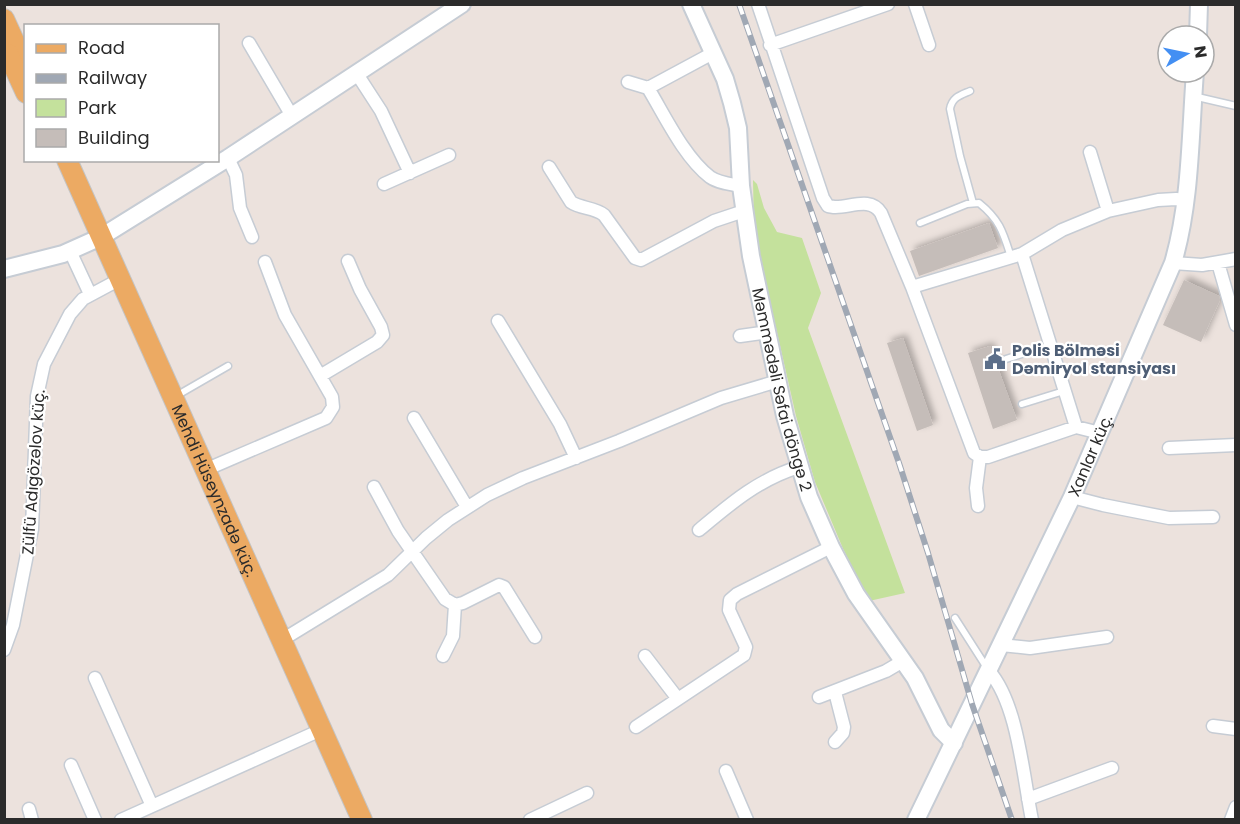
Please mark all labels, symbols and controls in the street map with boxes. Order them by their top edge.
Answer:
legend [24,24,219,162]
north arrow [1156,24,1216,84]
text: Road [78,35,125,60]
text: N [1188,44,1213,59]
text: Railway [78,65,147,90]
text: Park [78,95,117,120]
text: Building [78,125,150,150]
street label: Məmmədəli Səfai döngə 2 [746,286,818,494]
place label: Polis Bölməsi Dəmiryol stansiyası [1012,339,1176,380]
public building icon: Polis Bölməsi Dəmiryol stansiyası [983,347,1007,371]
street label: Zülfü Adıgözəlov küç. [16,389,51,555]
street label: Mehdi Hüseynzadə küç. [166,401,263,581]
street label: Xanlar küç. [1062,411,1118,500]

